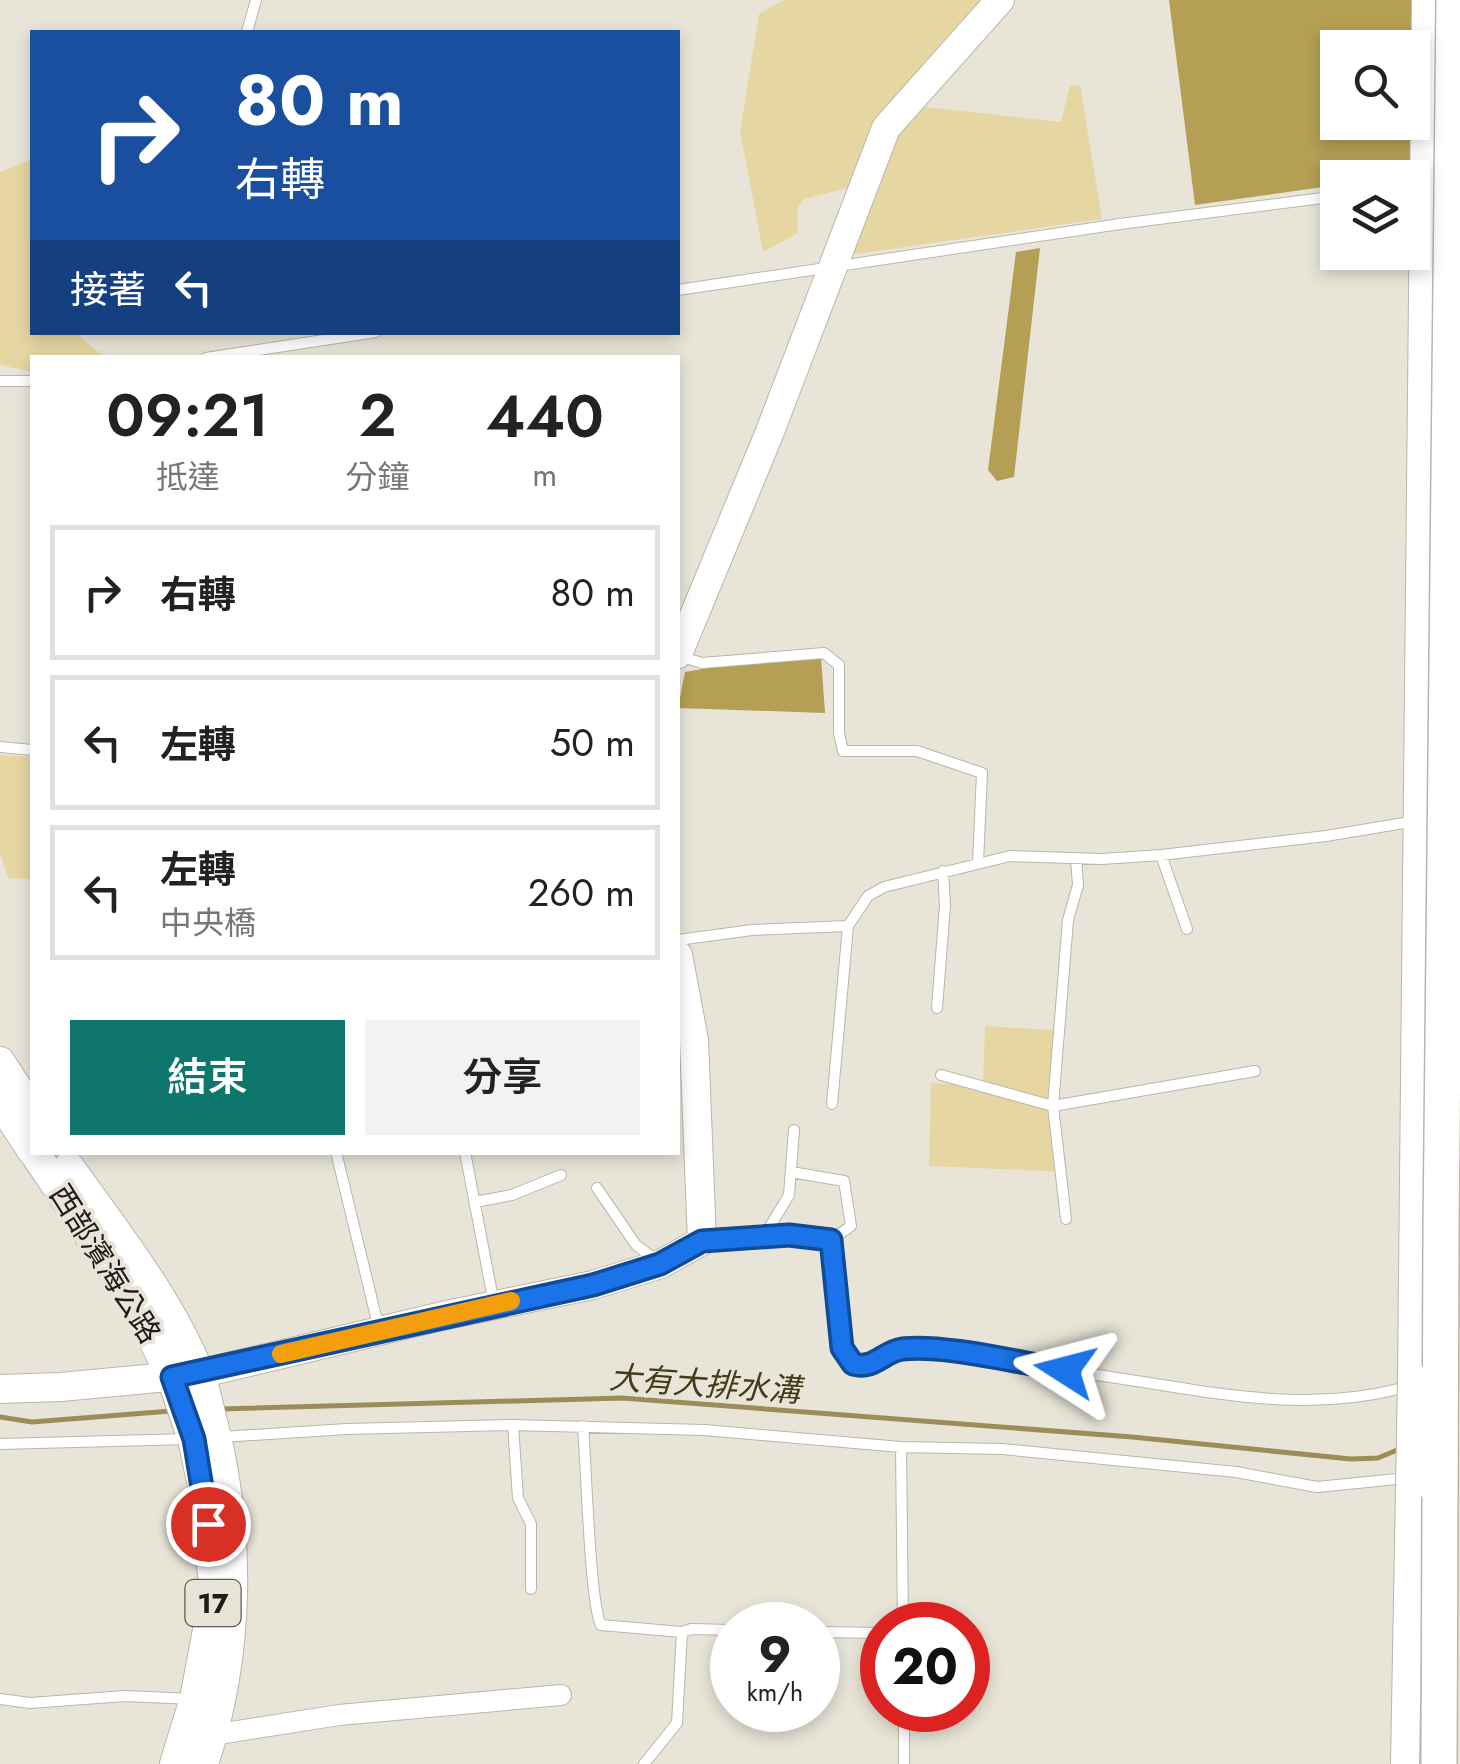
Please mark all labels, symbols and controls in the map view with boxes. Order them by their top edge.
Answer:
map controls [1320,30,1430,270]
button: search [1320,30,1430,140]
text: 80 m [235,50,404,151]
icon: right [70,70,200,200]
text: 右轉 [235,147,325,212]
button: layers [1320,160,1430,270]
icon: left [166,260,221,315]
text: 接著 [70,262,146,317]
text: 09:21 [106,372,269,459]
text: 2 [359,372,396,459]
text: 440 [486,373,604,460]
text: m [532,452,557,498]
text: 抵達 [156,454,220,500]
text: 分鐘 [346,454,410,500]
icon: right [75,565,130,620]
text: 80 m [550,565,635,620]
text: 右轉 [160,567,236,622]
icon: left [75,715,130,770]
text: 50 m [550,715,635,770]
text: 左轉 [160,717,236,772]
text: 左轉 [160,842,236,897]
icon: left [75,865,130,920]
text: 260 m [528,865,635,920]
text: 中央橋 [160,900,256,946]
button: 結束 [70,1020,345,1135]
button: 分享 [365,1020,640,1135]
street label: 西部濱海公路 [39,1176,171,1351]
position arrow [1013,1318,1117,1422]
water label: 大有大排水溝 [608,1354,806,1414]
pin [166,1482,251,1567]
icon: arrive [181,1497,236,1552]
road number: 17 [186,1580,240,1626]
speed limit sign: 20 [860,1602,990,1732]
text: 9 [758,1618,792,1691]
text: km/h [747,1674,803,1710]

